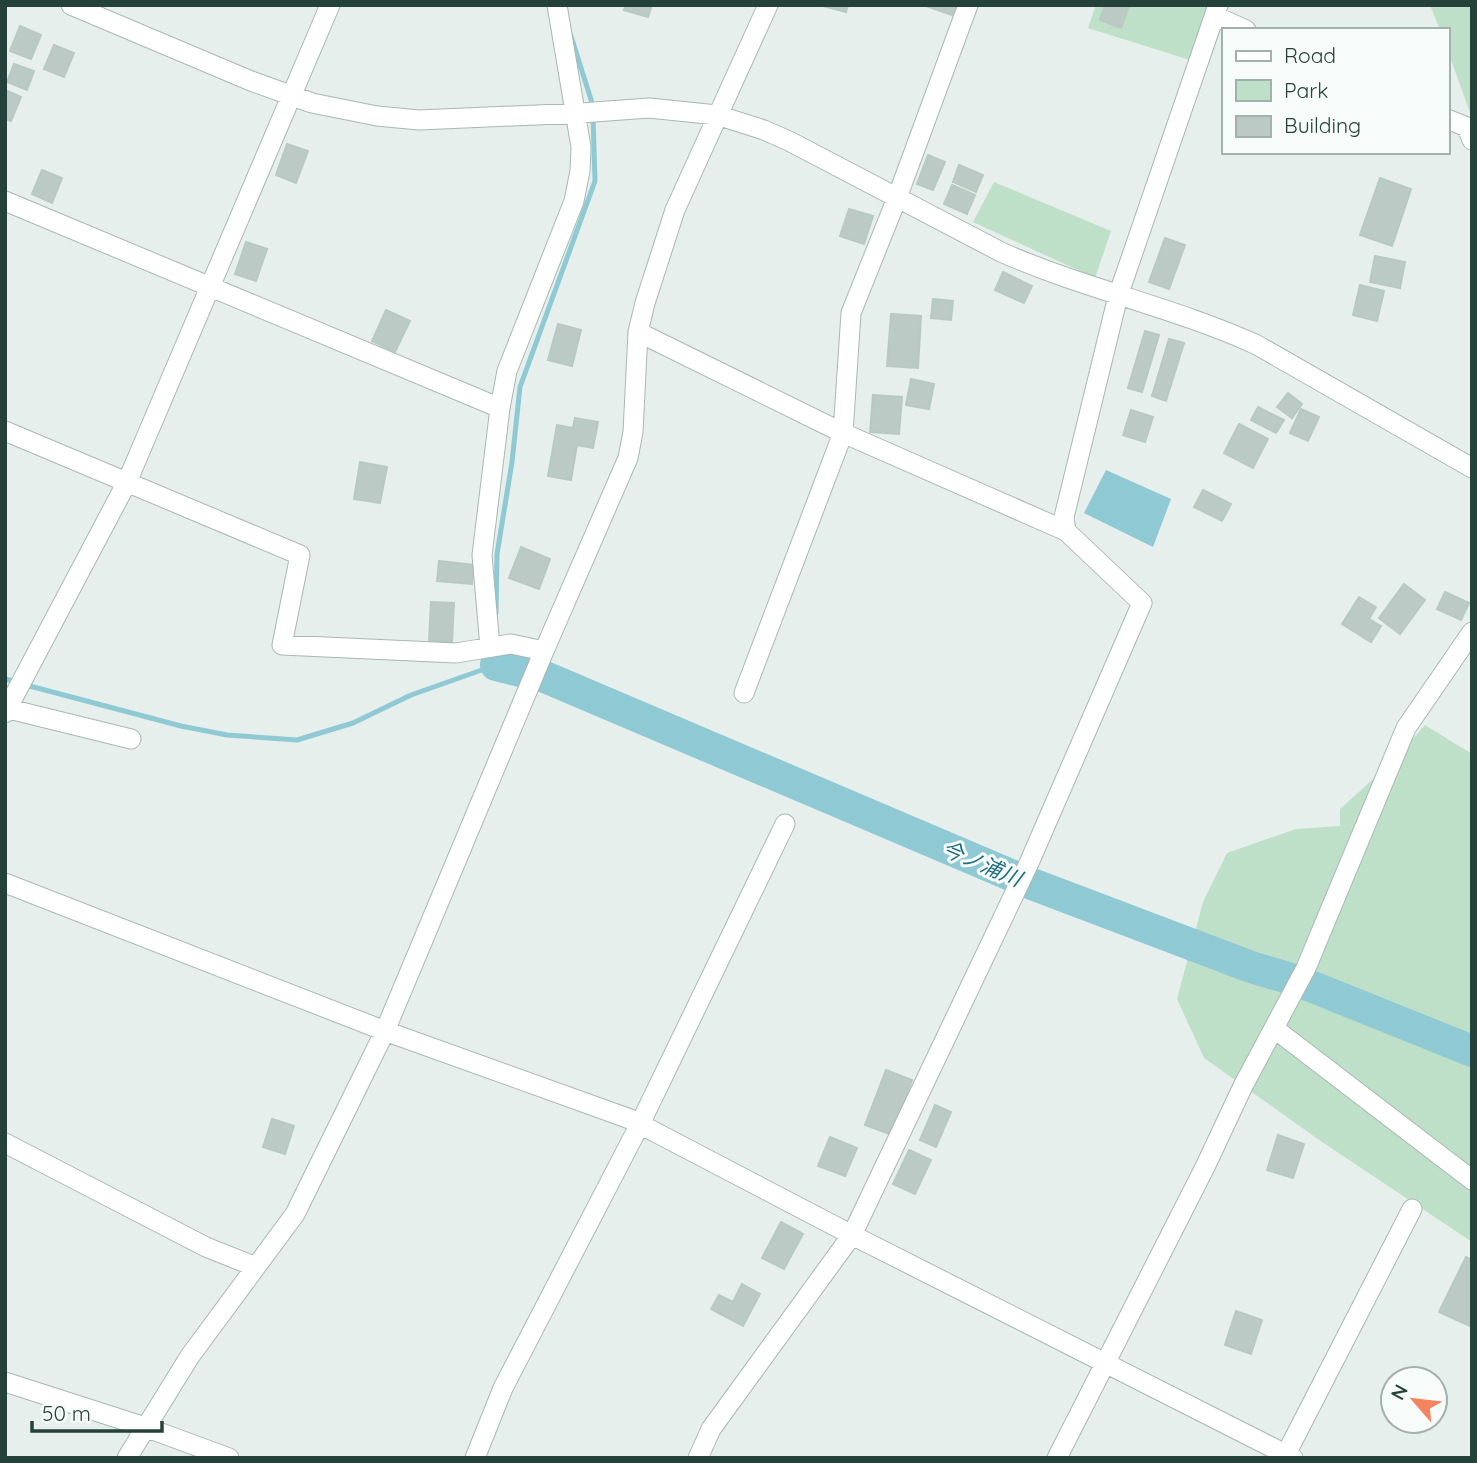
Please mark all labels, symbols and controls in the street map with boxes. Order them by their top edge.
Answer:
legend [1222,28,1449,154]
text: Road [1284,42,1336,68]
text: Park [1284,77,1328,103]
text: Building [1284,112,1361,138]
water label: 今ノ浦川 [938,835,1028,892]
north arrow [1379,1365,1449,1435]
text: N [1385,1380,1413,1404]
scale bar [32,1390,161,1434]
text: 50 m [42,1400,91,1426]

